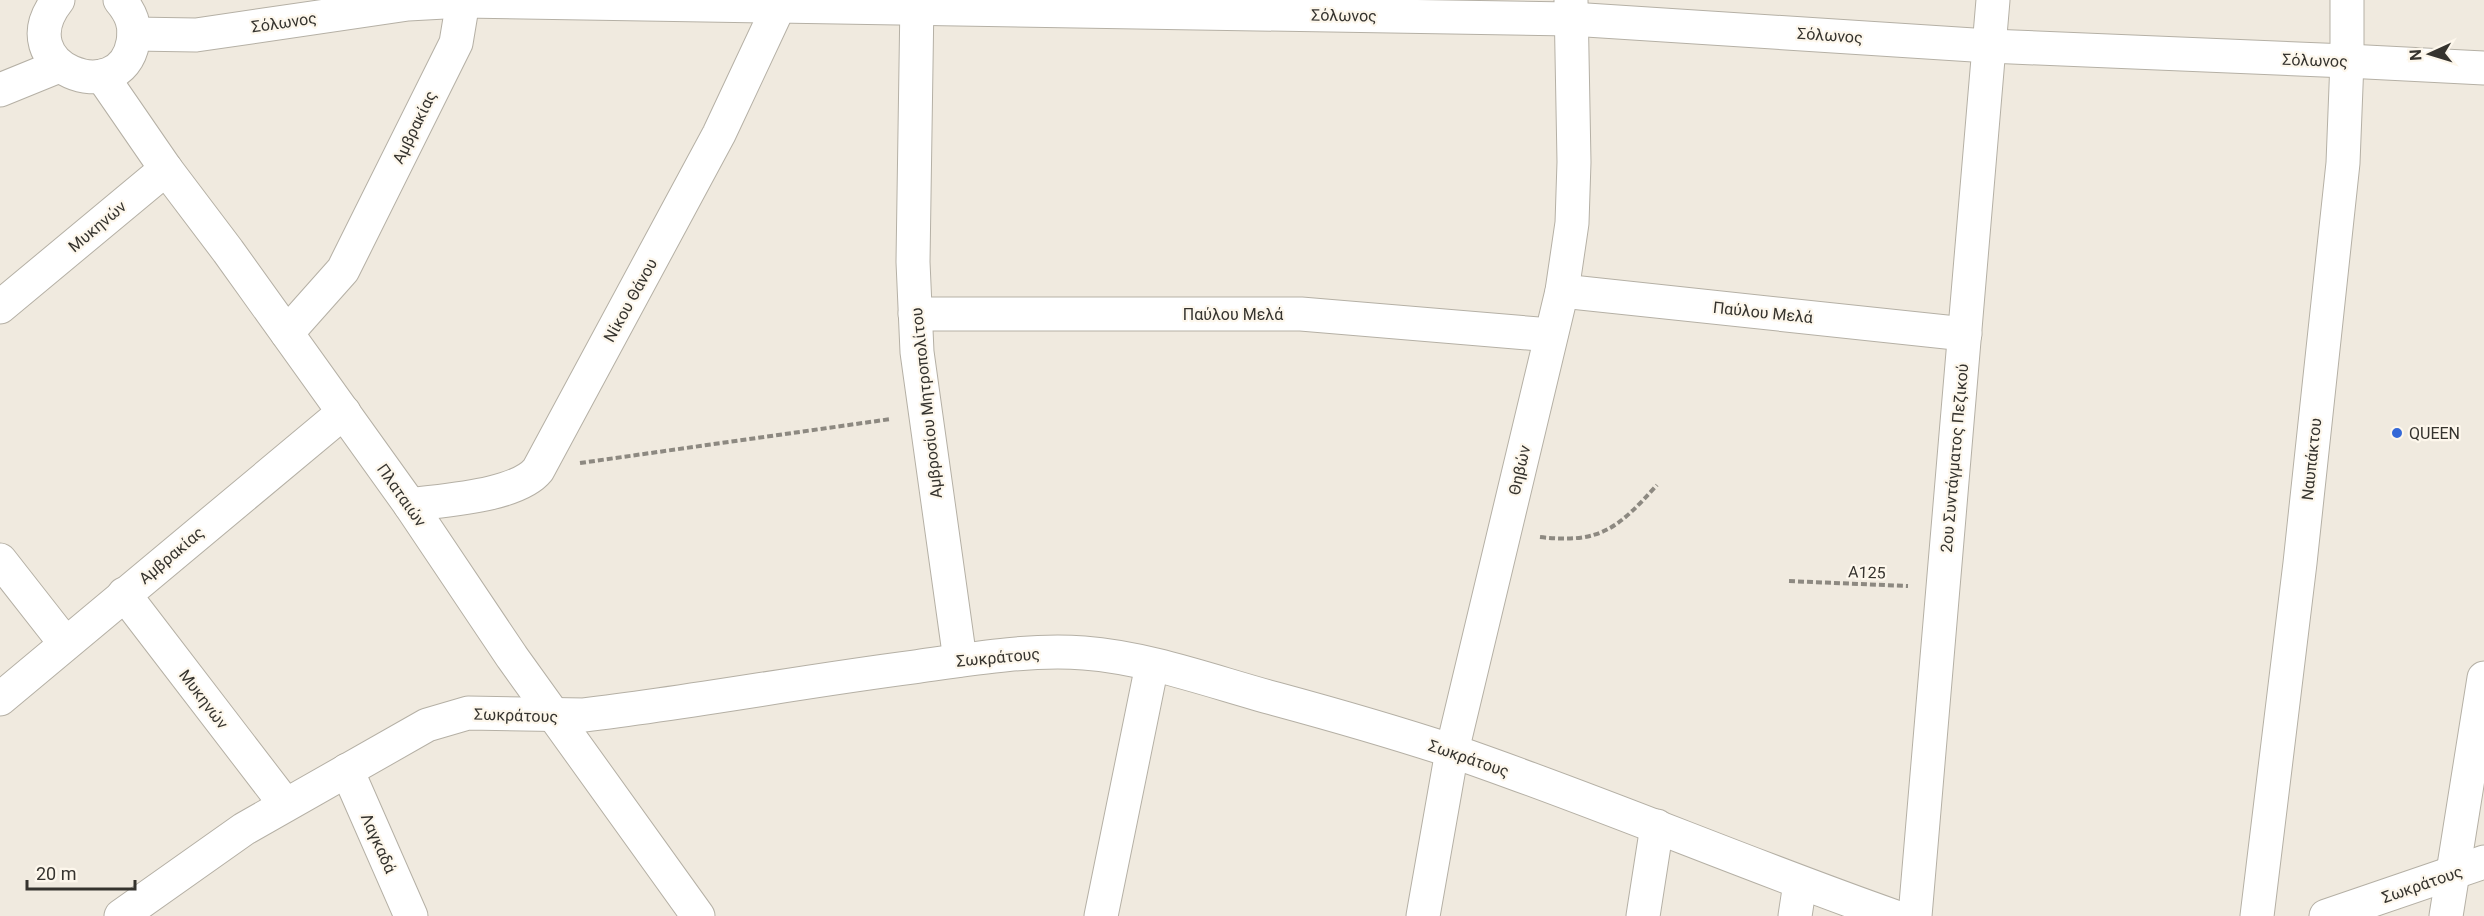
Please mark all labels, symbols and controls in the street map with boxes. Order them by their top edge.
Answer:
street label: Σόλωνος [1311,5,1377,26]
street label: Σόλωνος [250,9,318,36]
street label: Σόλωνος [1797,24,1863,47]
north arrow [2400,24,2460,84]
text: N [2406,49,2425,61]
street label: Σόλωνος [2282,50,2348,71]
street label: Αμβρακίας [389,88,440,167]
street label: Μυκηνών [65,197,130,256]
street label: Νίκου Θάνου [600,255,661,345]
street label: Παύλου Μελά [1712,298,1814,327]
street label: Παύλου Μελά [1183,305,1283,324]
street label: Αμβροσίου Μητροπολίτου [907,307,946,499]
street label: 2ου Συντάγματος Πεζικού [1937,363,1972,553]
street label: Ναυπάκτου [2298,417,2325,501]
place label: QUEEN [2409,424,2460,443]
marker: QUEEN [2390,426,2404,440]
street label: Θηβών [1505,443,1534,497]
street label: Πλαταιών [373,460,430,531]
street label: Αμβρακίας [135,523,208,588]
street label: Α125 [1848,562,1886,583]
street label: Σωκράτους [955,644,1041,671]
street label: Μυκηνών [175,666,232,733]
street label: Σωκράτους [474,705,558,726]
street label: Σωκράτους [1426,736,1512,781]
street label: Λαγκαδά [357,810,400,876]
scale bar [27,853,135,891]
street label: Σωκράτους [2379,862,2465,907]
text: 20 m [36,863,76,884]

